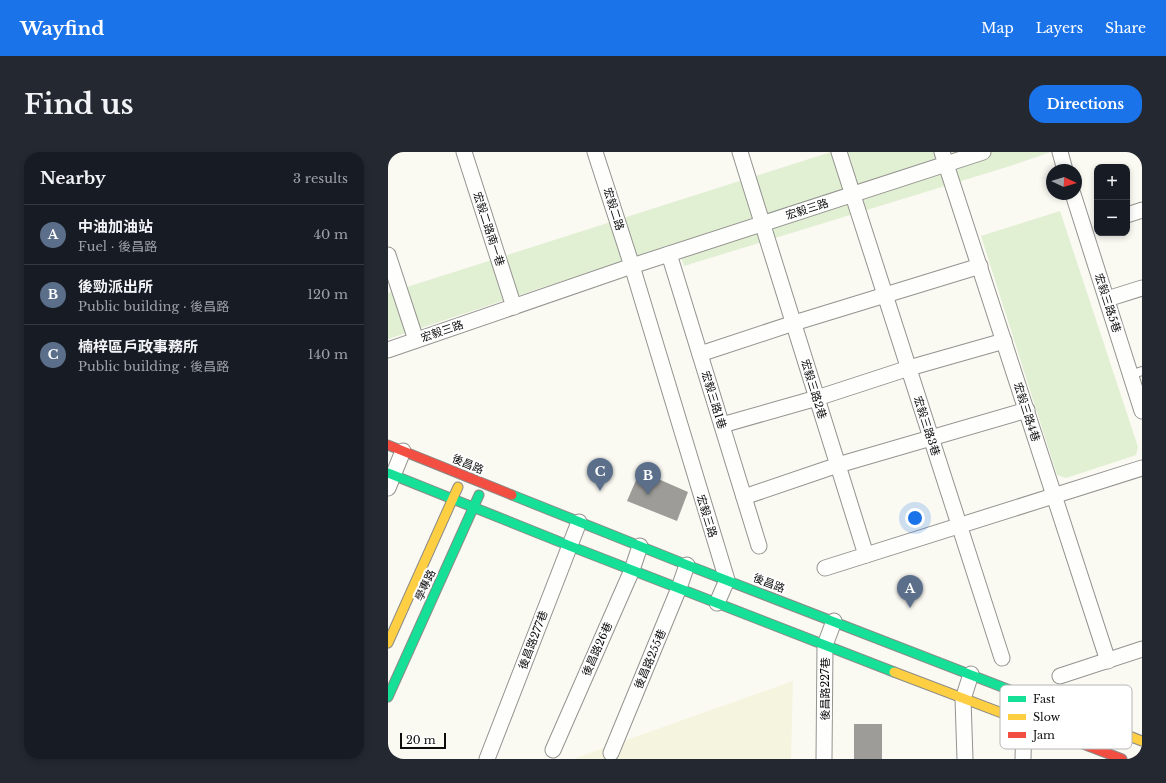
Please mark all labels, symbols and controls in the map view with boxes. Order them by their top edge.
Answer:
text: Wayfind [20,17,105,40]
text: Map [981,19,1014,37]
text: Layers [1036,19,1083,37]
text: Share [1105,19,1146,37]
button: Directions [1029,85,1142,123]
text: Find us [24,87,134,122]
north arrow [1046,164,1082,200]
map controls [1094,164,1130,236]
button: + [1094,164,1130,200]
text: Nearby [40,168,106,189]
text: 3 results [293,170,348,187]
street label: 宏毅二路 [601,186,627,232]
street label: 宏毅二路南一巷 [470,190,508,268]
street label: 宏毅三路 [784,196,830,222]
button: − [1094,200,1130,236]
text: 中油加油站 [78,217,153,236]
text: A [48,226,58,243]
text: 40 m [313,226,348,243]
text: Fuel · 後昌路 [78,238,157,255]
street label: 宏毅三路5巷 [1092,272,1124,334]
text: 後勁派出所 [78,277,153,296]
text: B [48,286,58,303]
text: 120 m [307,286,348,303]
text: Public building · 後昌路 [78,298,229,315]
street label: 宏毅三路 [419,317,465,345]
text: 楠梓區戶政事務所 [78,337,198,356]
text: C [48,346,58,363]
text: 140 m [308,346,348,363]
street label: 宏毅三路2巷 [798,357,830,421]
text: Public building · 後昌路 [78,358,229,375]
street label: 宏毅三路1巷 [699,369,729,431]
street label: 宏毅三路4巷 [1011,381,1043,443]
street label: 宏毅三路3巷 [911,394,943,458]
street label: 後昌路 [450,451,486,477]
pin: C [587,458,613,491]
pin: B [635,462,661,495]
street label: 宏毅三路 [694,493,720,539]
your location [905,508,925,528]
street label: 學專路 [412,567,438,603]
street label: 後昌路 [751,571,787,595]
pin: A [897,575,923,608]
street label: 後昌路277巷 [515,609,551,671]
street label: 後昌路26巷 [579,620,615,678]
street label: 後昌路255巷 [631,627,669,691]
street label: 後昌路227巷 [818,657,832,721]
legend [1000,685,1132,749]
text: Fast [1033,692,1056,706]
text: Slow [1033,710,1061,724]
text: Jam [1031,728,1055,742]
scale bar [400,731,446,750]
text: 20 m [406,733,436,747]

